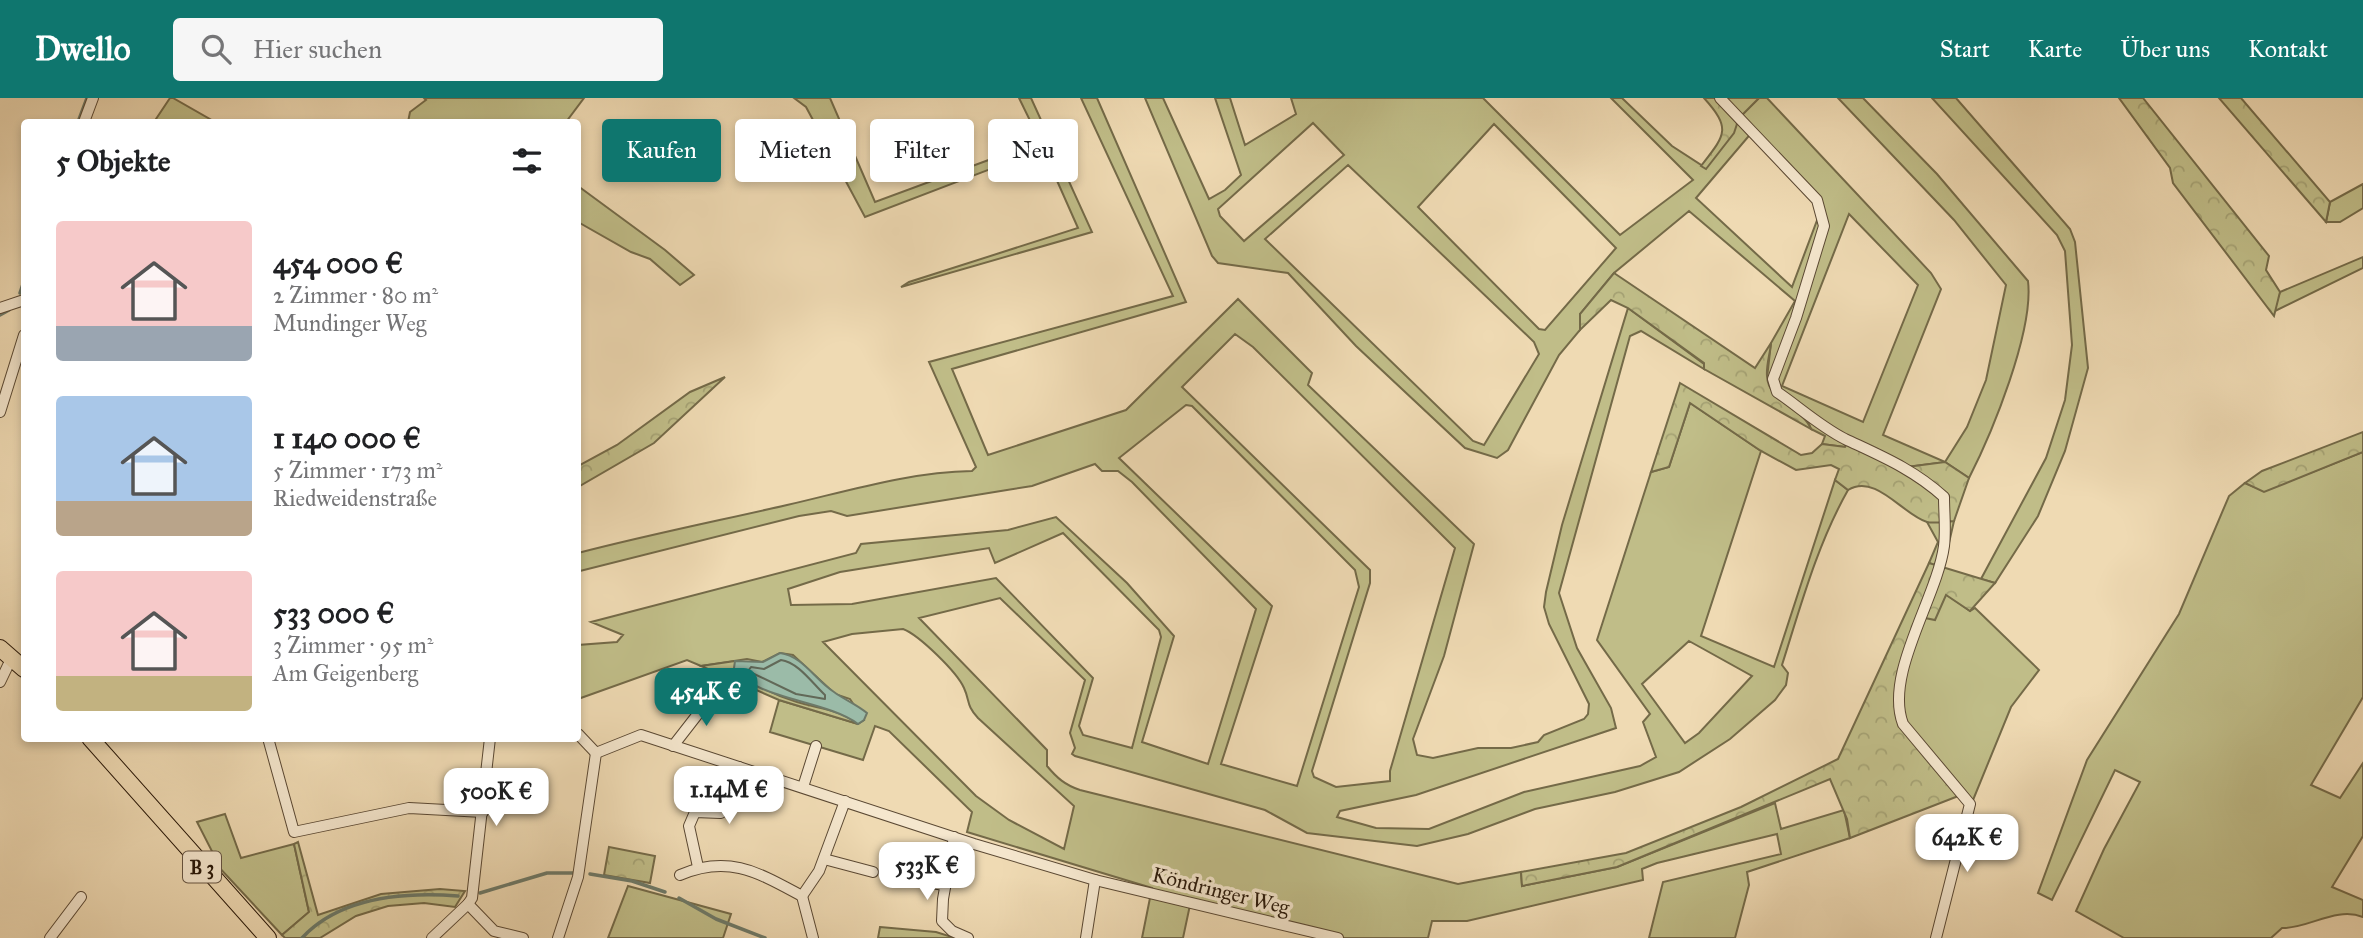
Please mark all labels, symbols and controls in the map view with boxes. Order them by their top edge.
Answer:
search box [173,18,663,81]
text: Dwello [35,29,131,69]
icon: search [197,30,235,68]
text: Hier suchen [253,33,382,65]
text: Start [1940,34,1990,64]
text: Karte [2028,34,2082,64]
text: Über uns [2120,34,2210,64]
text: Kontakt [2248,34,2328,64]
chip: Kaufen [602,119,721,182]
chip: Mieten [735,119,856,182]
chip: Filter [870,119,974,182]
chip: Neu [988,119,1078,182]
icon: filters [508,142,546,180]
text: 5 Objekte [56,143,171,179]
text: 454 000 € [273,245,403,281]
icon: home [112,249,196,333]
text: 2 Zimmer · 80 m² [273,281,438,309]
text: Mundinger Weg [273,309,427,337]
text: 1 140 000 € [273,420,421,456]
icon: home [112,424,196,508]
text: 5 Zimmer · 173 m² [273,456,443,484]
text: Riedweidenstraße [273,484,437,512]
text: 533 000 € [273,595,394,631]
icon: home [112,599,196,683]
text: 3 Zimmer · 95 m² [273,631,434,659]
text: Am Geigenberg [273,659,418,687]
pin: 454K € [649,668,763,728]
text: 454K € [671,677,741,705]
pin: 1.14M € [664,766,794,826]
pin: 500K € [439,768,553,828]
text: 1.14M € [690,775,768,803]
text: 500K € [460,777,532,805]
pin: 642K € [1910,814,2024,874]
text: 642K € [1931,823,2003,851]
pin: 533K € [870,842,984,902]
text: 533K € [895,851,959,879]
road number: B 3 [183,852,221,882]
street label: Köndringer Weg [1150,861,1293,921]

